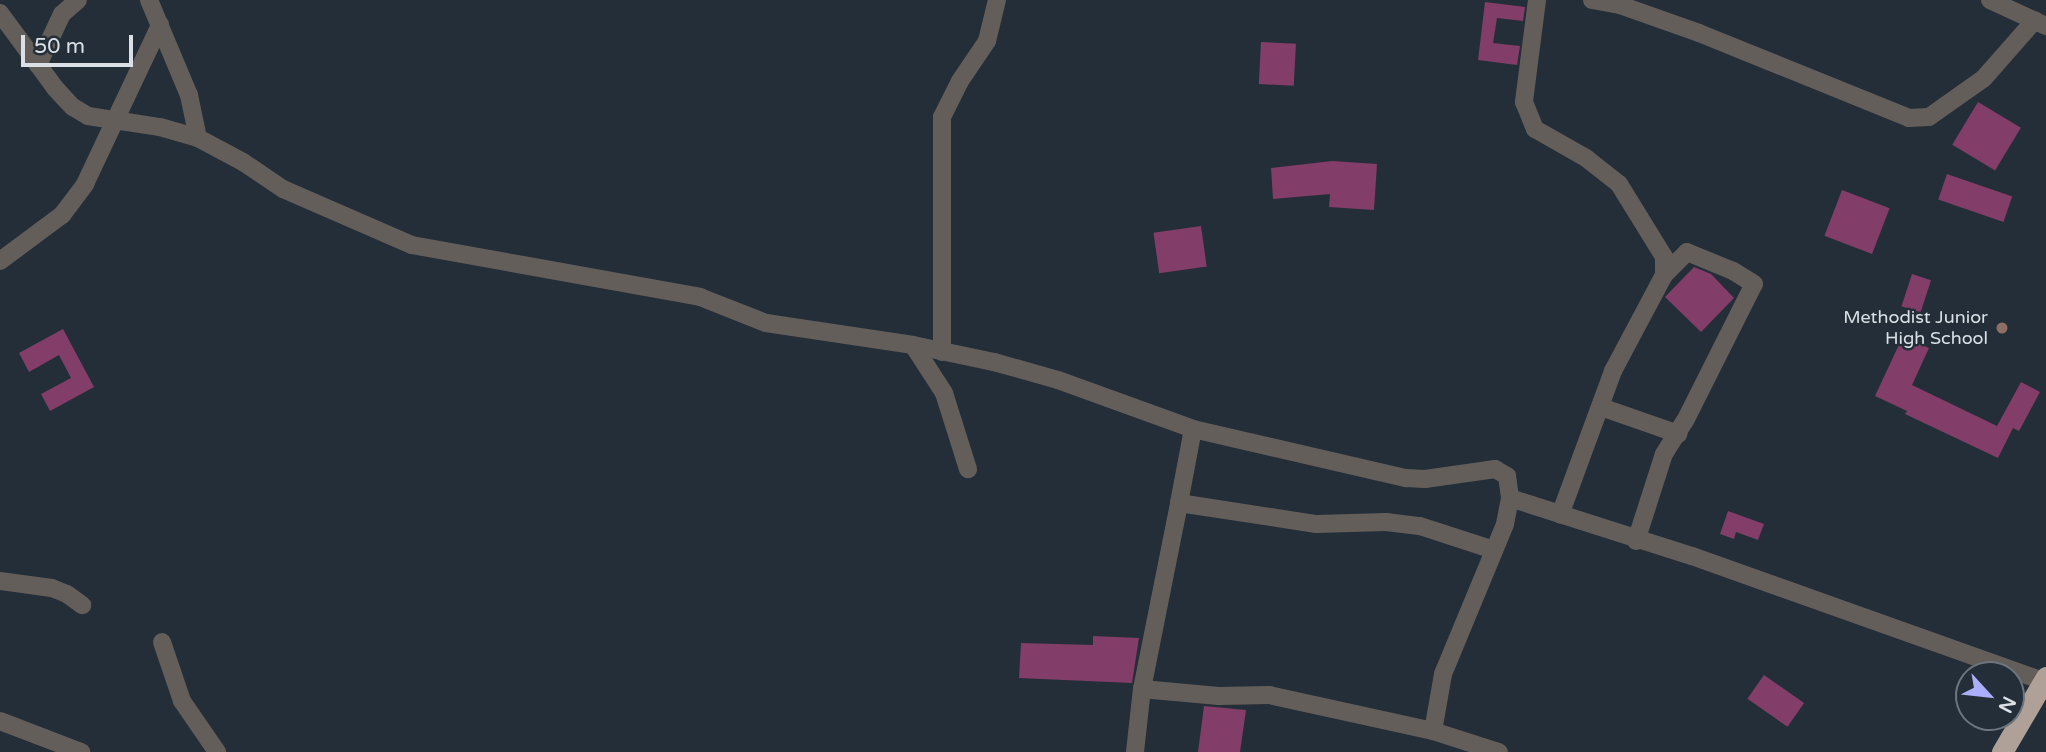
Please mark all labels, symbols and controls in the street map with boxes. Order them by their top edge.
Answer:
scale bar [24,21,136,65]
text: 50 m [34,34,85,59]
place label: Methodist Junior High School [1843,307,1988,350]
marker: Methodist Junior High School [1994,320,2010,336]
north arrow [1955,661,2025,731]
text: N [1994,693,2020,716]

